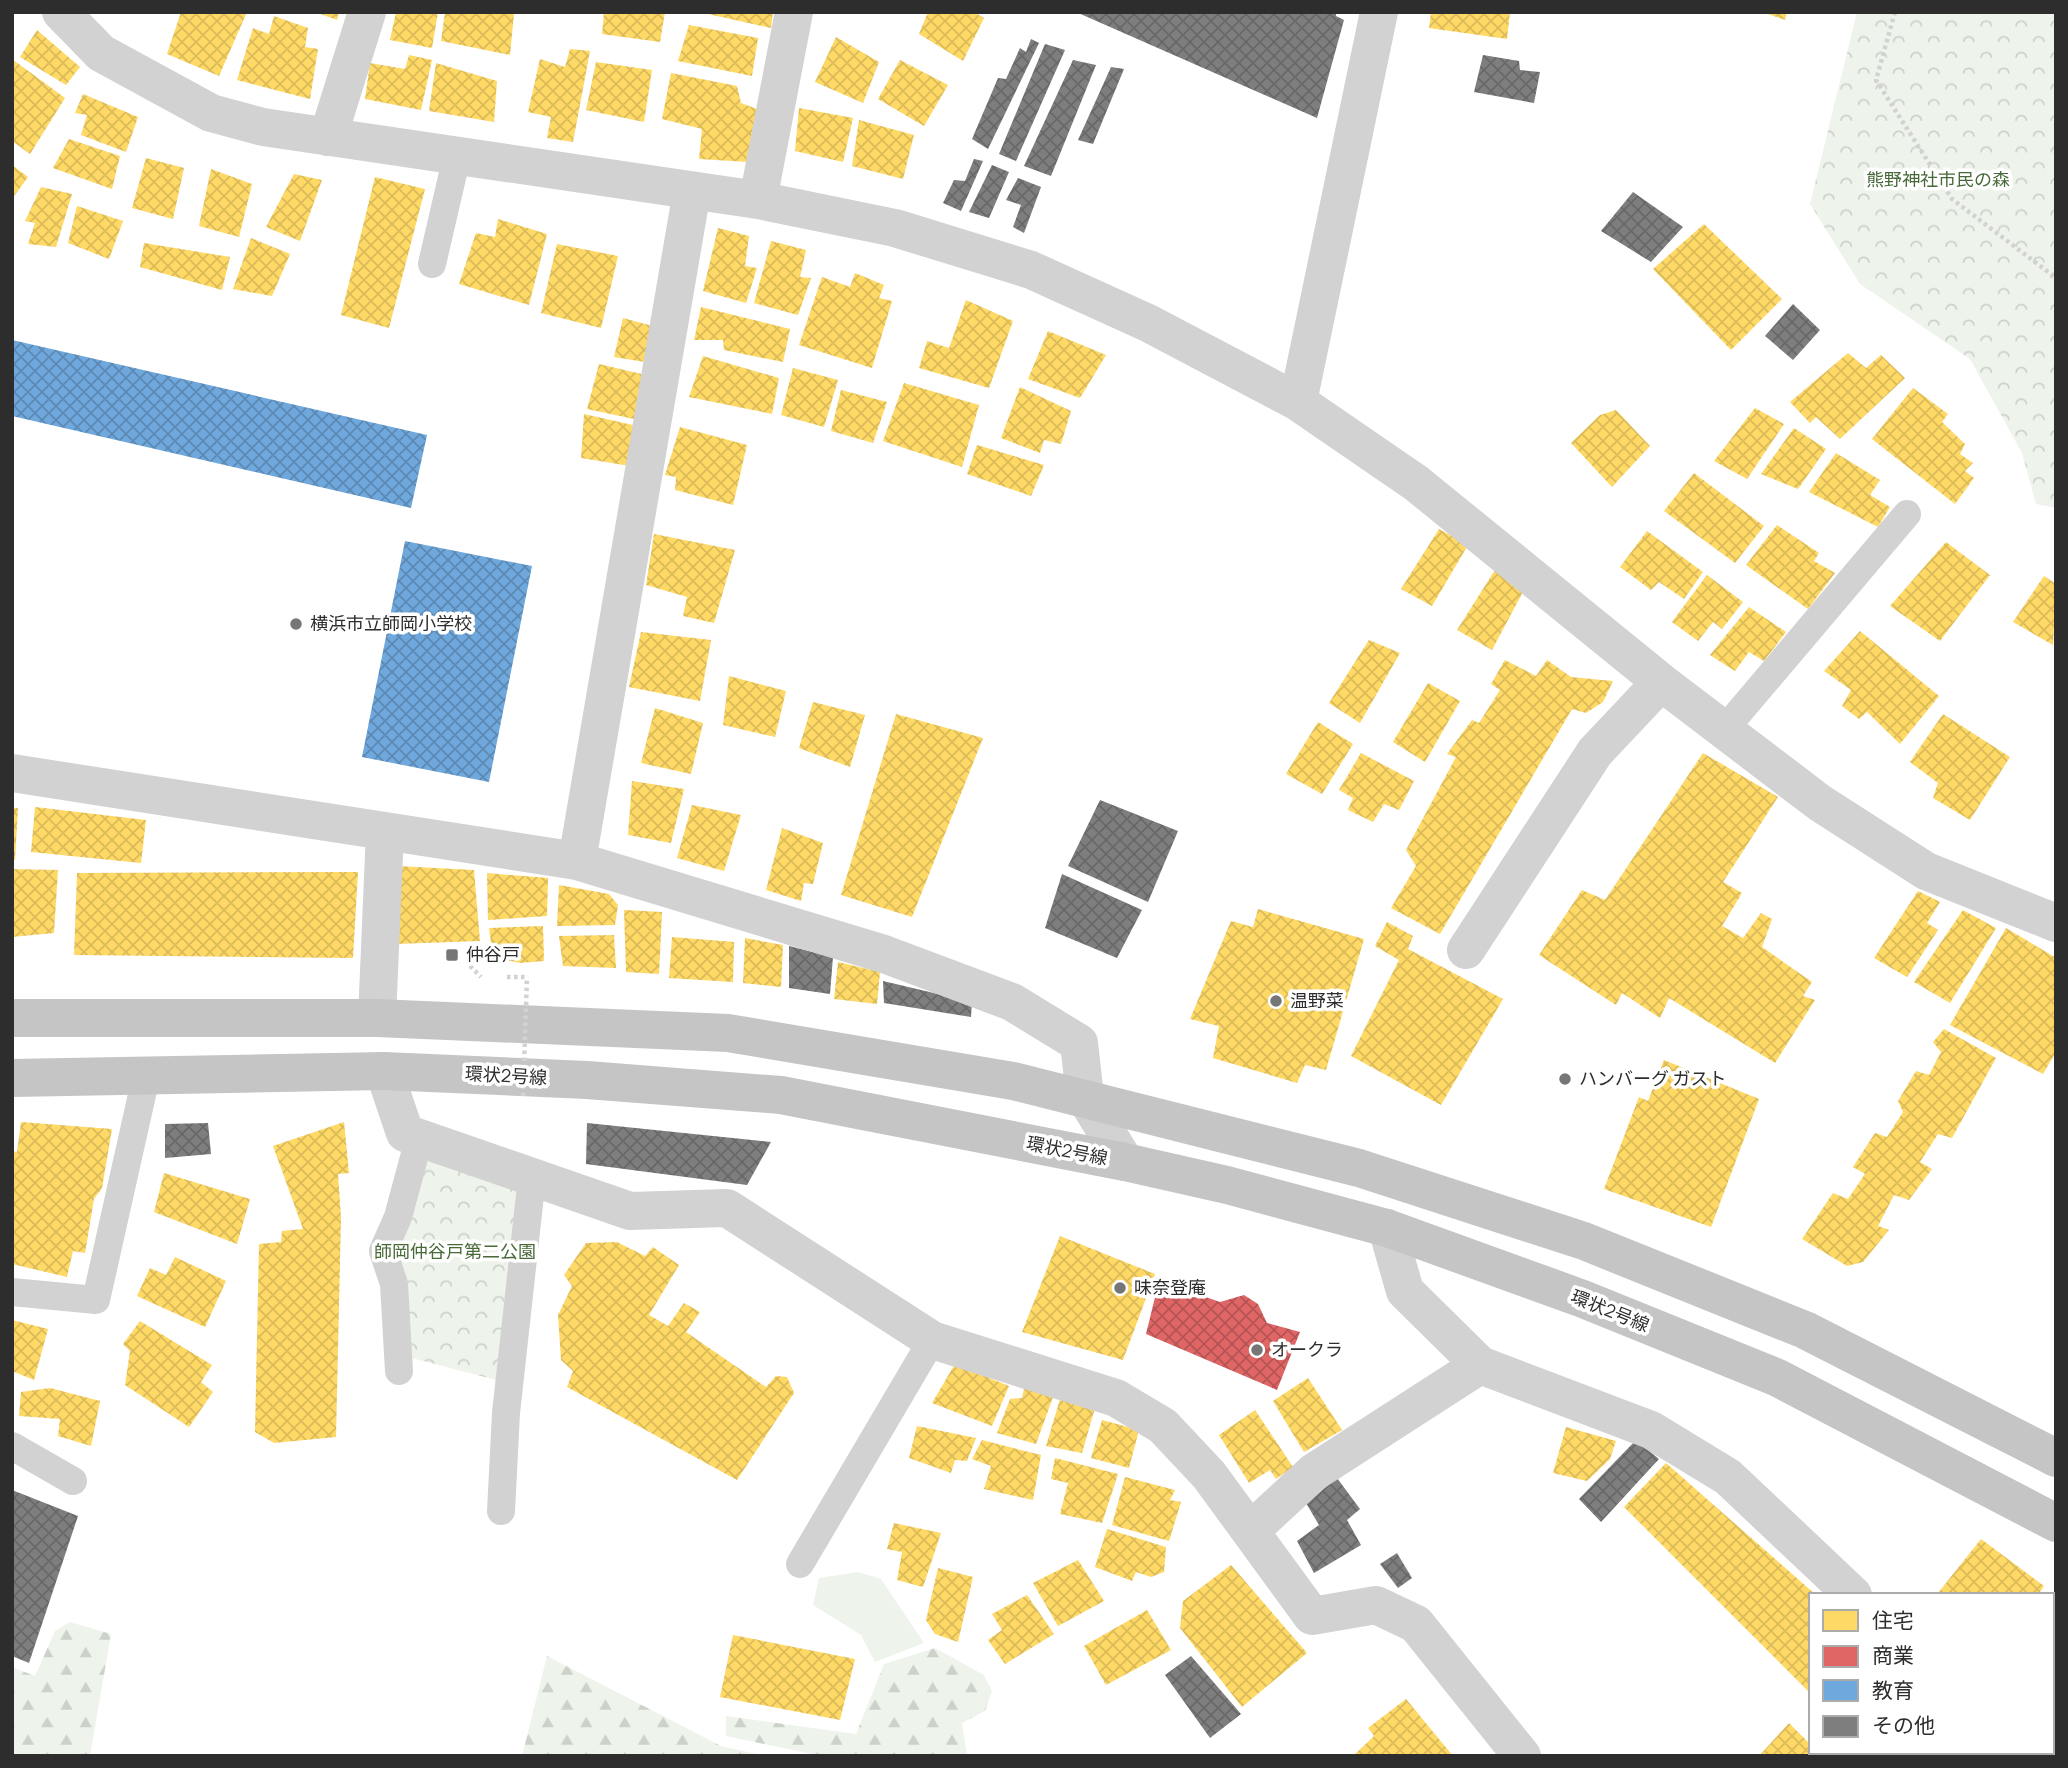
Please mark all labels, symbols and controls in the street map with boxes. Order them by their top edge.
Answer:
park label: 熊野神社市民の森 [1866,167,2010,191]
place label: 横浜市立師岡小学校 [310,611,472,635]
marker: 横浜市立師岡小学校 [288,616,304,632]
place label: 仲谷戸 [466,942,520,966]
marker: 仲谷戸 [444,947,460,963]
place label: 温野菜 [1290,988,1344,1012]
marker: 温野菜 [1268,993,1284,1009]
street label: 環状2号線 [464,1061,548,1089]
place label: ハンバーグ ガスト [1579,1066,1727,1090]
marker: ハンバーグ ガスト [1557,1071,1573,1087]
street label: 環状2号線 [1025,1130,1110,1170]
park label: 師岡仲谷戸第二公園 [374,1239,536,1263]
place label: 味奈登庵 [1134,1275,1206,1299]
marker: 味奈登庵 [1112,1280,1128,1296]
street label: 環状2号線 [1568,1284,1653,1337]
place label: オークラ [1271,1337,1343,1361]
marker: オークラ [1249,1342,1265,1358]
legend [1809,1593,2054,1754]
text: 住宅 [1872,1606,1914,1634]
text: 商業 [1872,1641,1914,1669]
text: 教育 [1872,1676,1914,1704]
text: その他 [1872,1711,1935,1739]

